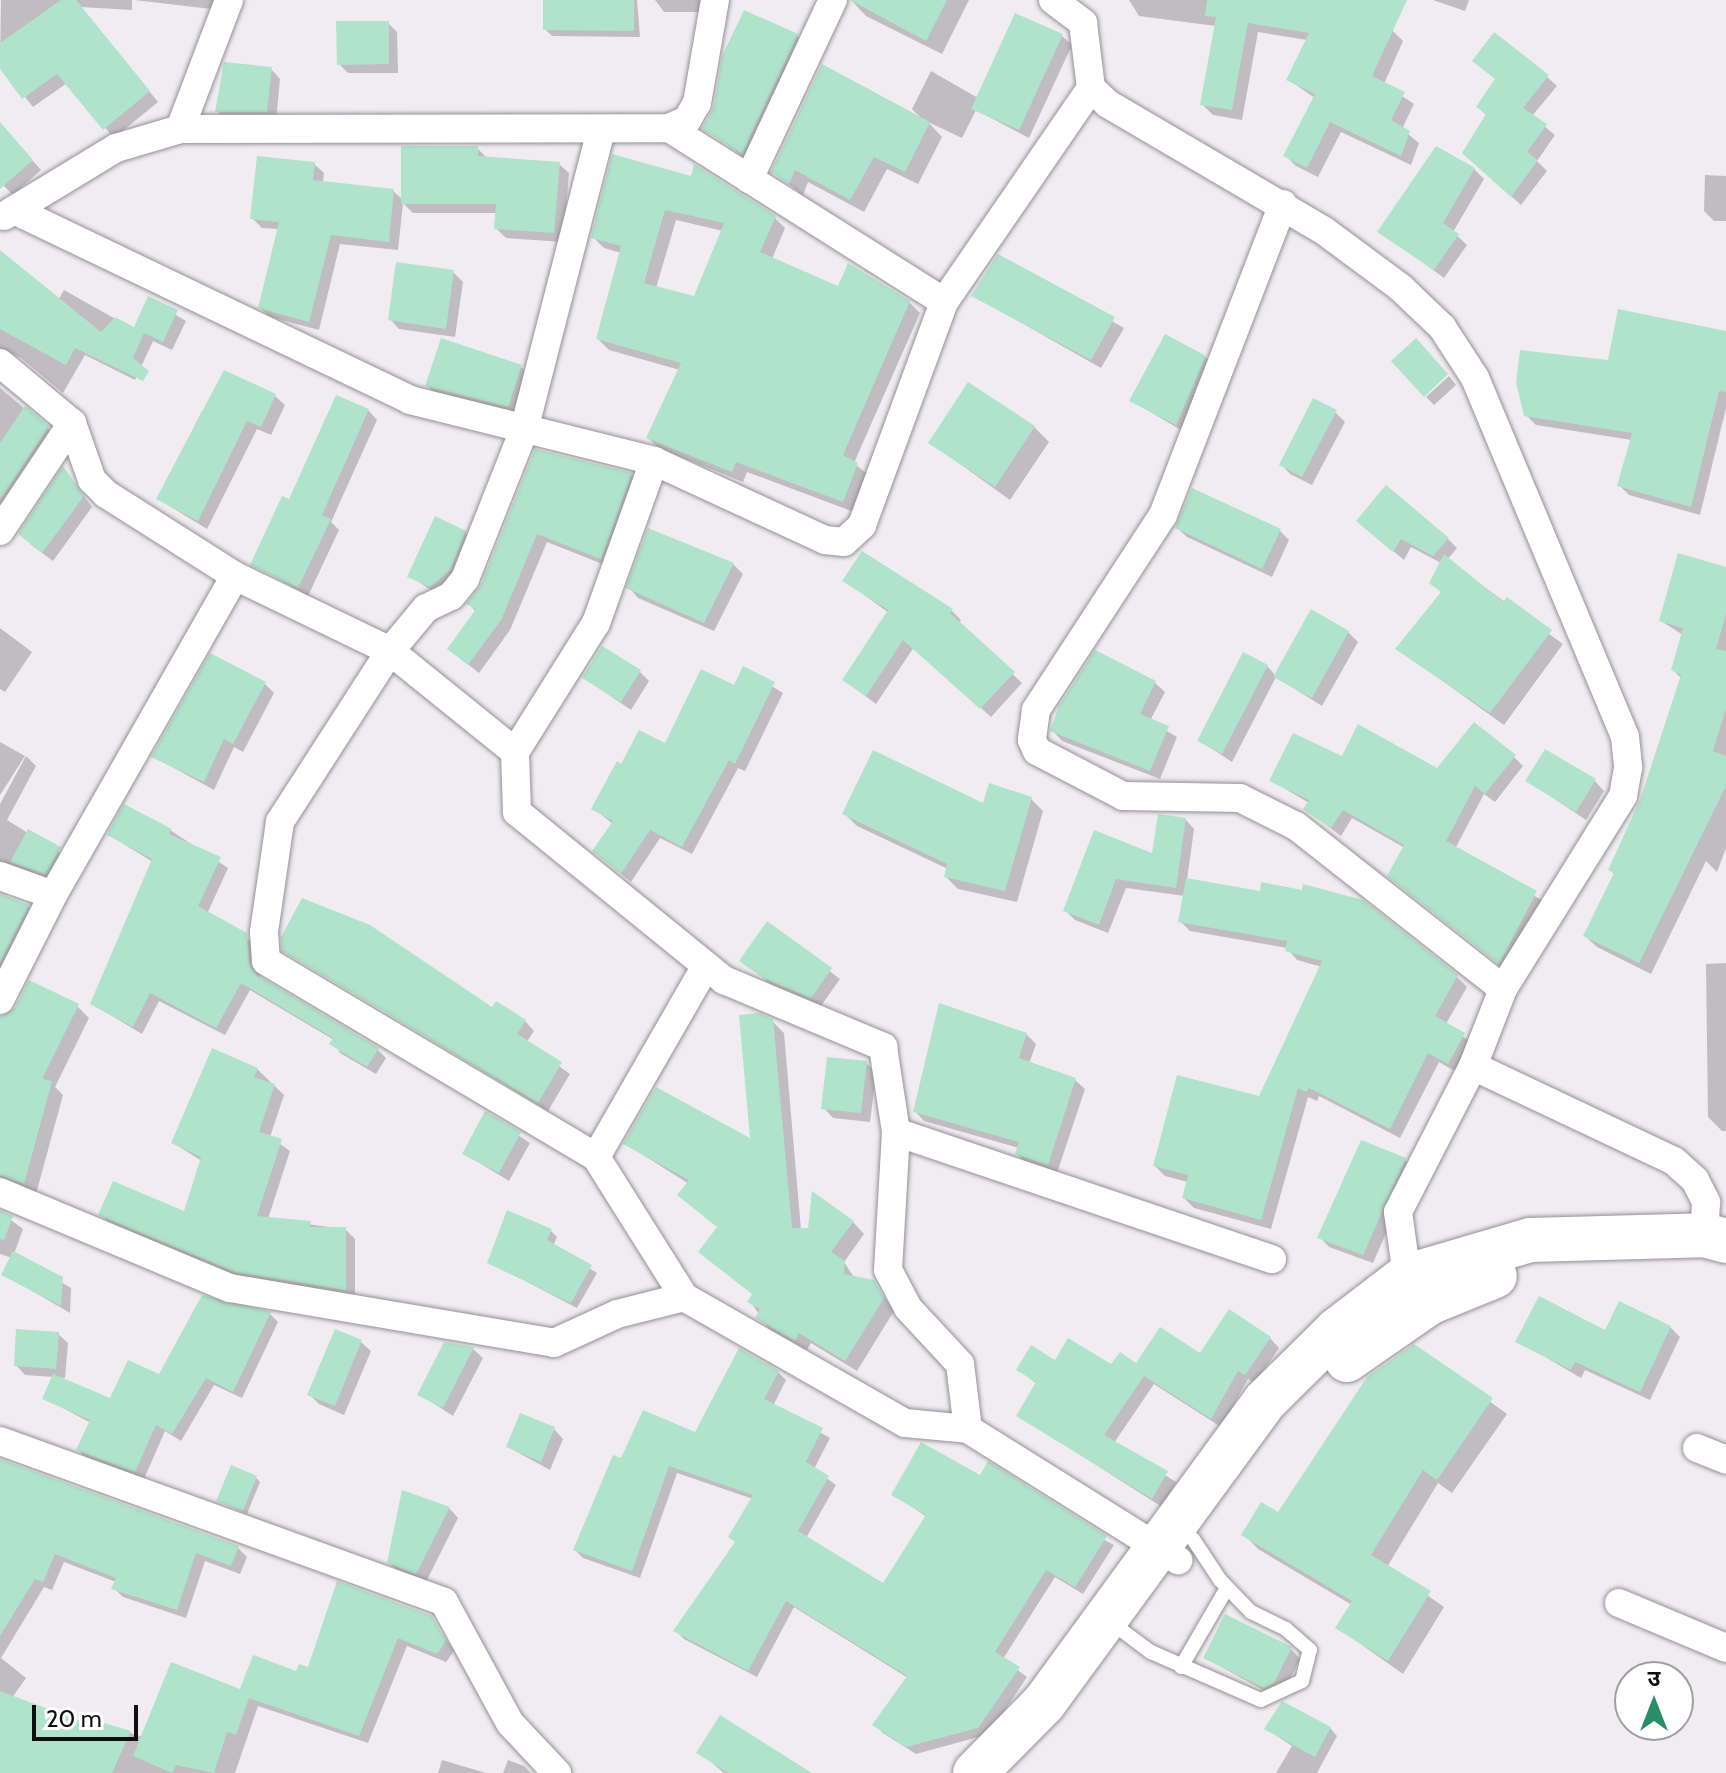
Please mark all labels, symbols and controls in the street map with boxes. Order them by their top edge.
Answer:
north arrow [1614,1661,1694,1741]
text: उ [1648,1665,1660,1692]
scale bar [36,1689,142,1739]
text: 20 m [46,1704,102,1733]

